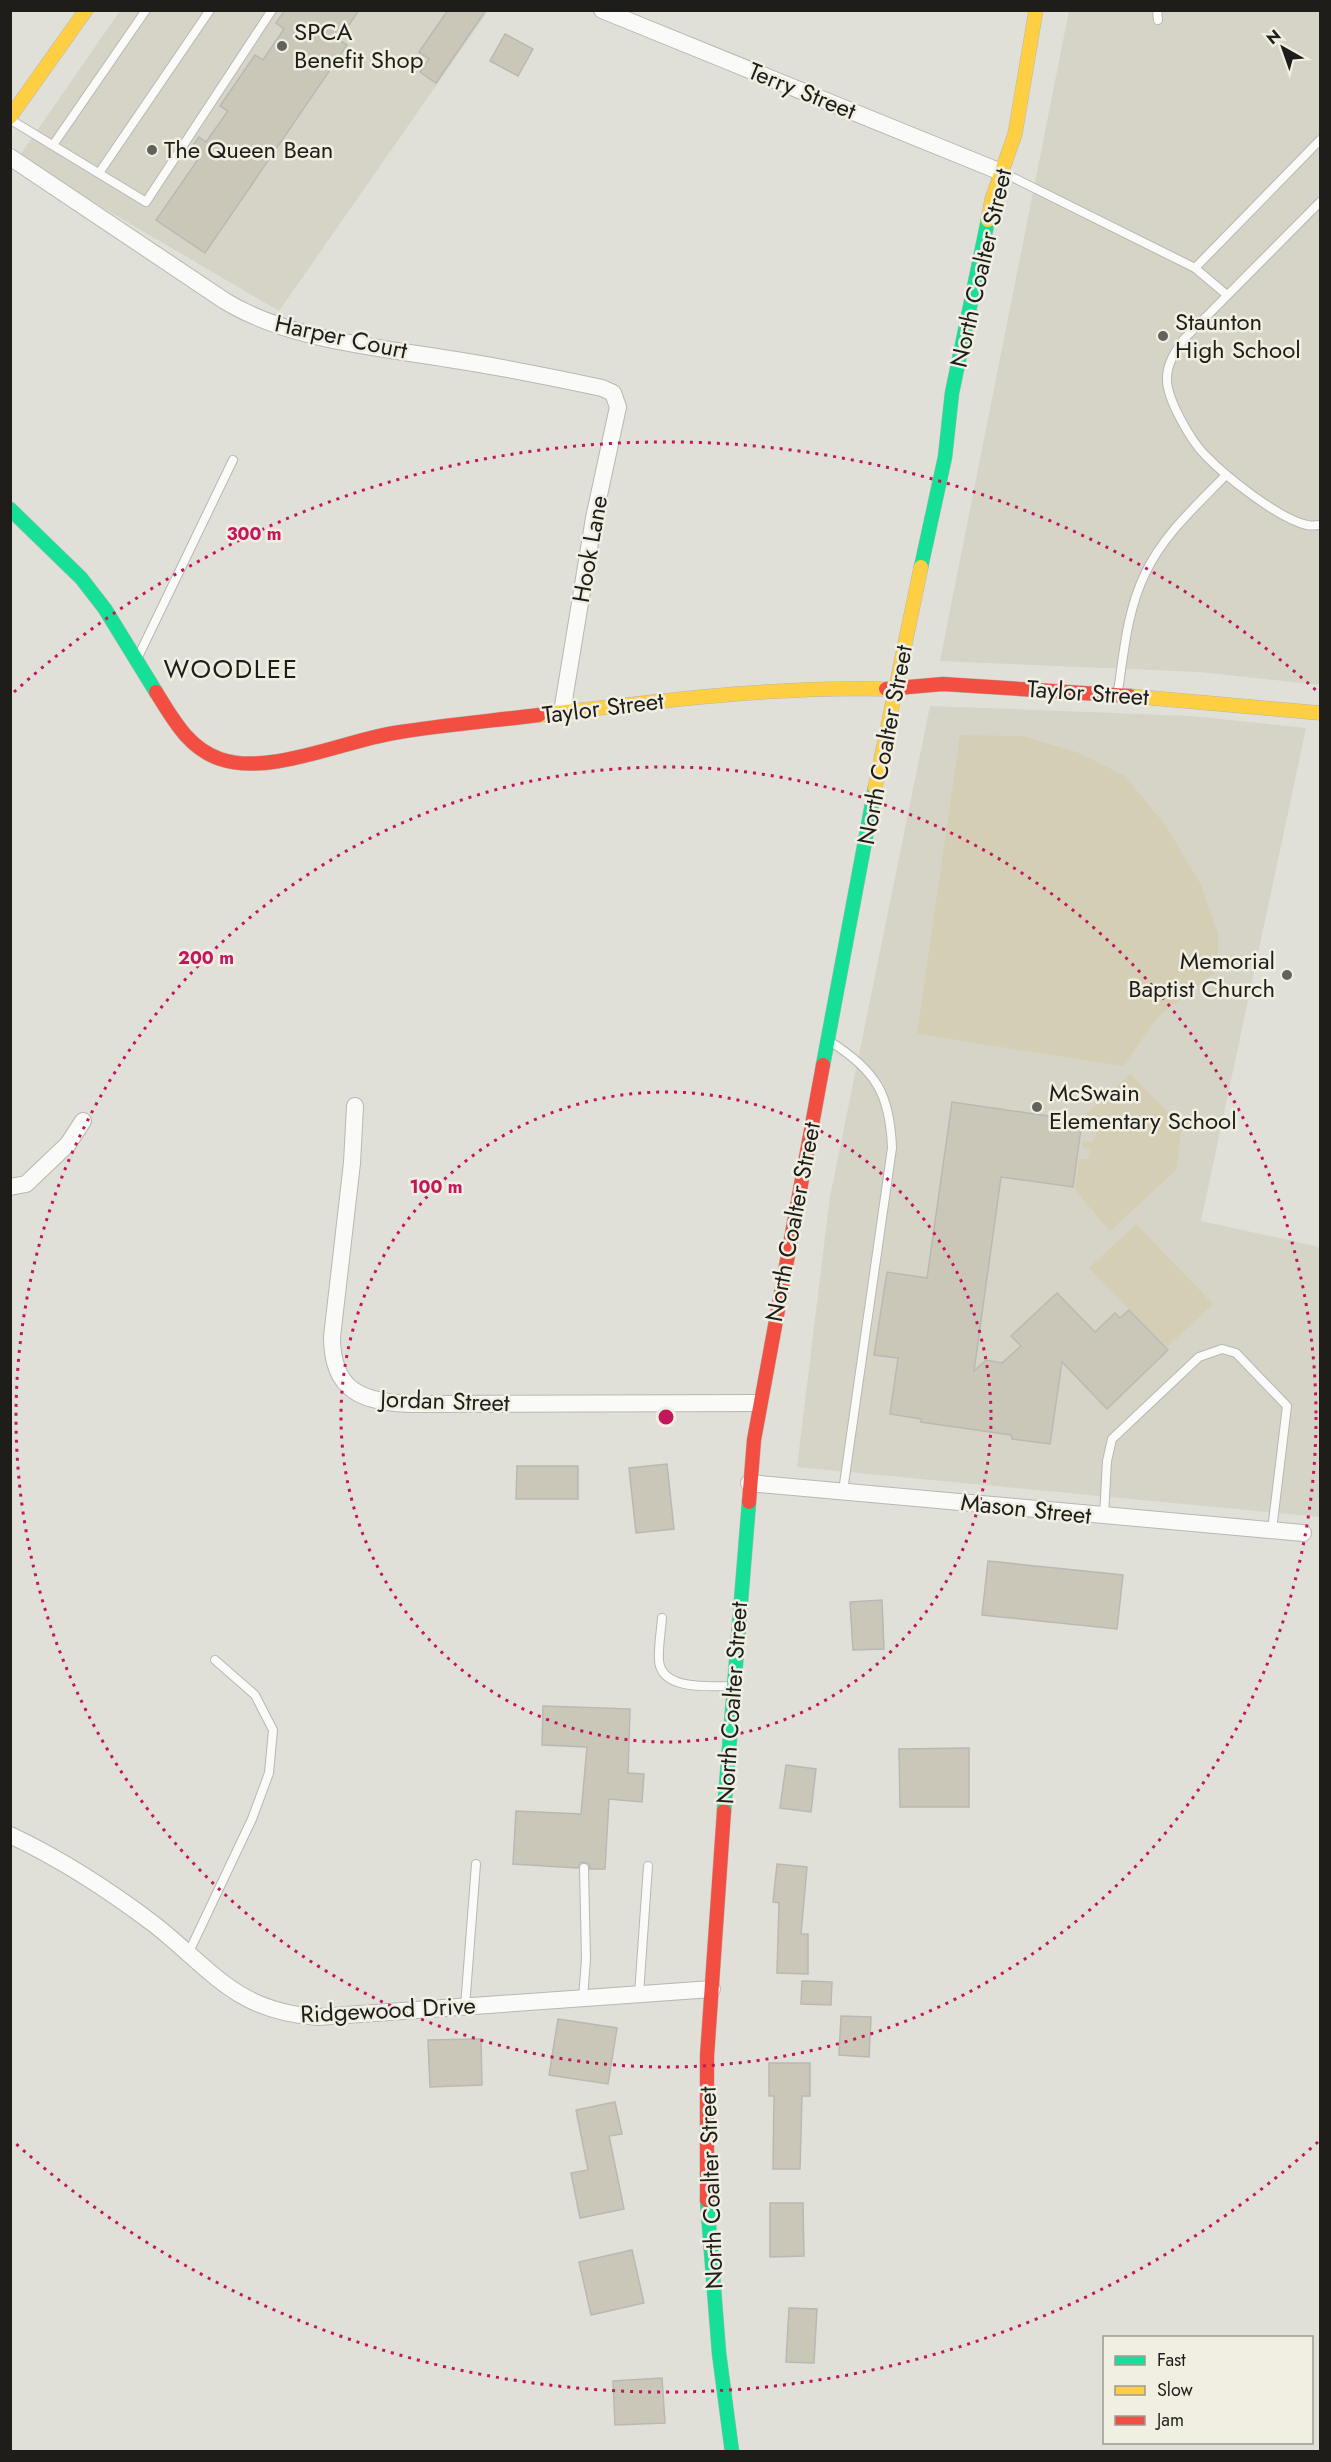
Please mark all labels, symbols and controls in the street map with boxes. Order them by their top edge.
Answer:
place label: SPCA Benefit Shop [294,14,423,77]
north arrow [1253,18,1313,78]
text: N [1261,24,1286,50]
marker: SPCA Benefit Shop [275,39,289,53]
street label: Terry Street [743,53,862,128]
place label: The Queen Bean [164,132,333,167]
marker: The Queen Bean [145,143,159,157]
street label: North Coalter Street [941,165,1020,371]
place label: Staunton High School [1175,304,1301,367]
street label: Harper Court [272,305,411,368]
marker: Staunton High School [1156,329,1170,343]
street label: Hook Lane [563,492,616,605]
text: 300 m [226,521,282,547]
street label: North Coalter Street [848,642,921,848]
district label: WOODLEE [164,650,298,688]
street label: Taylor Street [1026,671,1150,714]
street label: Taylor Street [540,683,666,732]
place label: Memorial Baptist Church [1128,943,1275,1006]
text: 200 m [178,945,234,971]
marker: Memorial Baptist Church [1280,968,1294,982]
place label: McSwain Elementary School [1049,1075,1237,1138]
marker: McSwain Elementary School [1030,1100,1044,1114]
street label: North Coalter Street [756,1119,829,1325]
text: 100 m [409,1174,463,1200]
street label: Jordan Street [377,1381,511,1420]
centre of rings [656,1407,676,1427]
street label: Mason Street [959,1484,1093,1533]
street label: North Coalter Street [707,1600,756,1805]
street label: Ridgewood Drive [299,1987,476,2032]
street label: North Coalter Street [689,2086,732,2290]
legend [1103,2336,1313,2444]
text: Fast [1157,2347,1186,2373]
text: Slow [1157,2377,1194,2403]
text: Jam [1155,2407,1184,2433]

